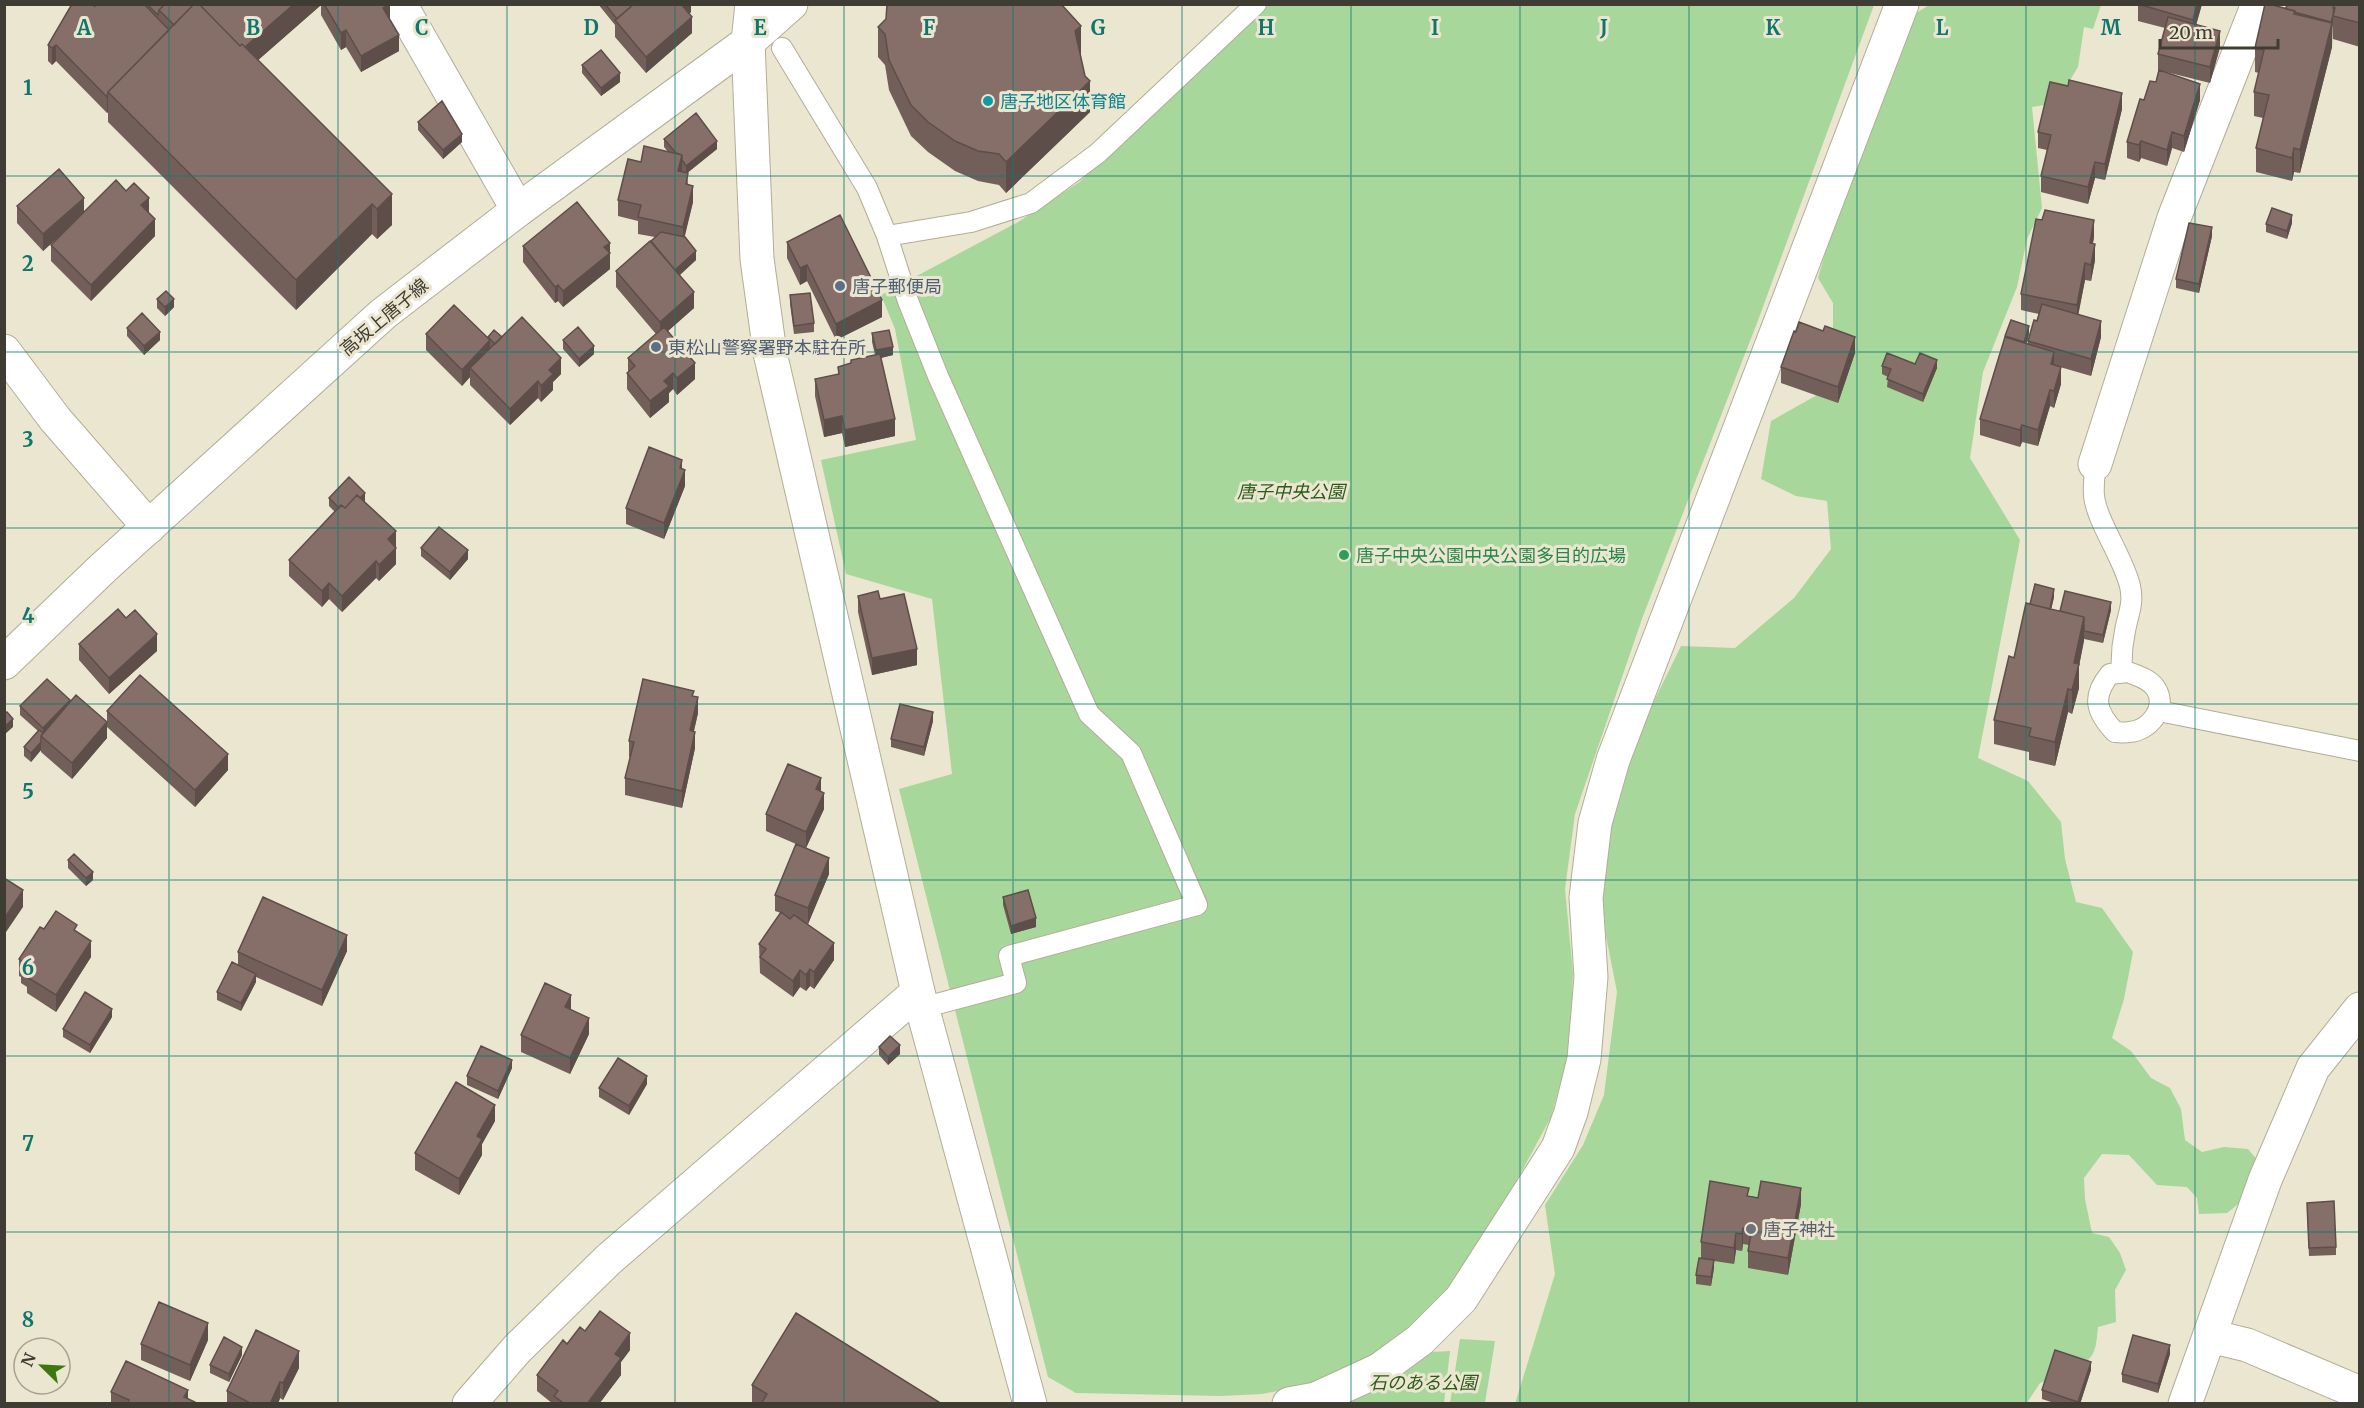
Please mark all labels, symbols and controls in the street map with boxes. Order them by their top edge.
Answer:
scale bar [2160,12,2278,50]
text: A [76,15,92,40]
text: B [246,15,260,40]
text: C [415,15,429,40]
text: D [583,15,599,40]
text: E [753,15,767,40]
text: F [923,15,936,40]
text: G [1091,15,1106,40]
text: H [1258,15,1274,40]
text: I [1431,15,1439,40]
text: J [1599,15,1608,40]
text: K [1766,15,1781,40]
text: L [1936,15,1949,40]
text: M [2101,15,2122,40]
text: 20 m [2169,21,2213,44]
text: 1 [23,75,33,100]
place label: 唐子地区体育館 [1000,90,1126,113]
marker: 唐子地区体育館 [981,94,995,108]
text: 2 [22,251,34,276]
street label: 高坂上唐子線 [335,273,433,361]
place label: 唐子郵便局 [852,275,942,298]
marker: 唐子郵便局 [833,279,847,293]
place label: 東松山警察署野本駐在所 [668,336,866,359]
marker: 東松山警察署野本駐在所 [649,340,663,354]
text: 3 [22,427,34,452]
park label: 唐子中央公園 [1237,480,1348,503]
place label: 唐子中央公園中央公園多目的広場 [1356,544,1626,567]
marker: 唐子中央公園中央公園多目的広場 [1337,548,1351,562]
text: 4 [22,603,35,628]
text: 5 [22,779,34,804]
text: 6 [22,955,34,980]
text: 7 [22,1131,34,1156]
place label: 唐子神社 [1763,1218,1835,1241]
marker: 唐子神社 [1744,1222,1758,1236]
text: 8 [22,1307,34,1332]
north arrow [12,1336,72,1396]
text: N [17,1350,40,1370]
park label: 石のある公園 [1369,1371,1480,1394]

